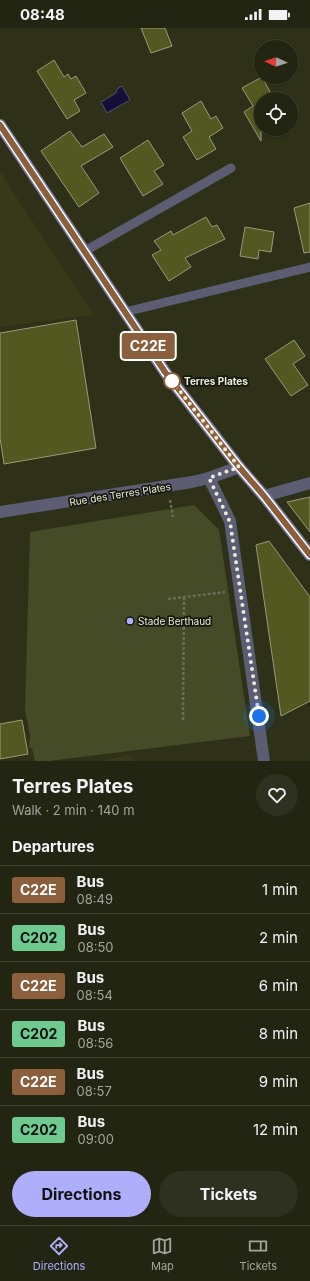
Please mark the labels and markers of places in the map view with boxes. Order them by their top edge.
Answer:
marker: Terres Plates [163,372,181,390]
place label: Terres Plates [184,375,248,387]
place label: Stade Berthaud [138,615,211,627]
marker: Stade Berthaud [125,616,135,626]

